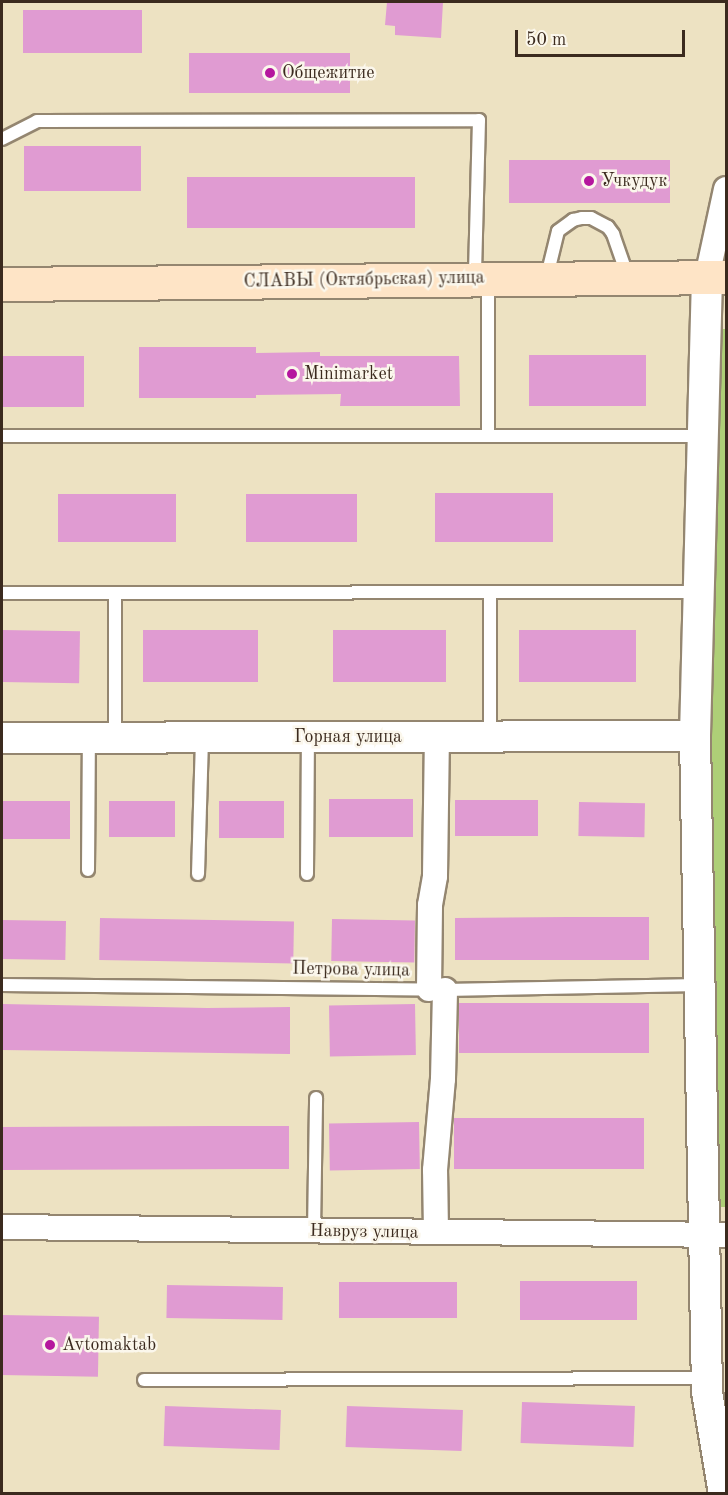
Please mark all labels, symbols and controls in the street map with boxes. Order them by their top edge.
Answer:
scale bar [518,18,688,56]
text: 50 m [526,31,566,49]
place label: Общежитие [282,62,375,84]
marker: Общежитие [263,66,277,80]
place label: Учкудук [601,170,667,192]
marker: Учкудук [582,174,596,188]
street label: СЛАВЫ (Октябрьская) улица [243,267,485,293]
place label: Minimarket [304,363,393,385]
marker: Minimarket [285,367,299,381]
street label: Горная улица [294,726,402,748]
street label: Петрова улица [292,958,410,982]
street label: Навруз улица [309,1220,419,1244]
place label: Avtomaktab [62,1334,156,1356]
marker: Avtomaktab [43,1338,57,1352]

